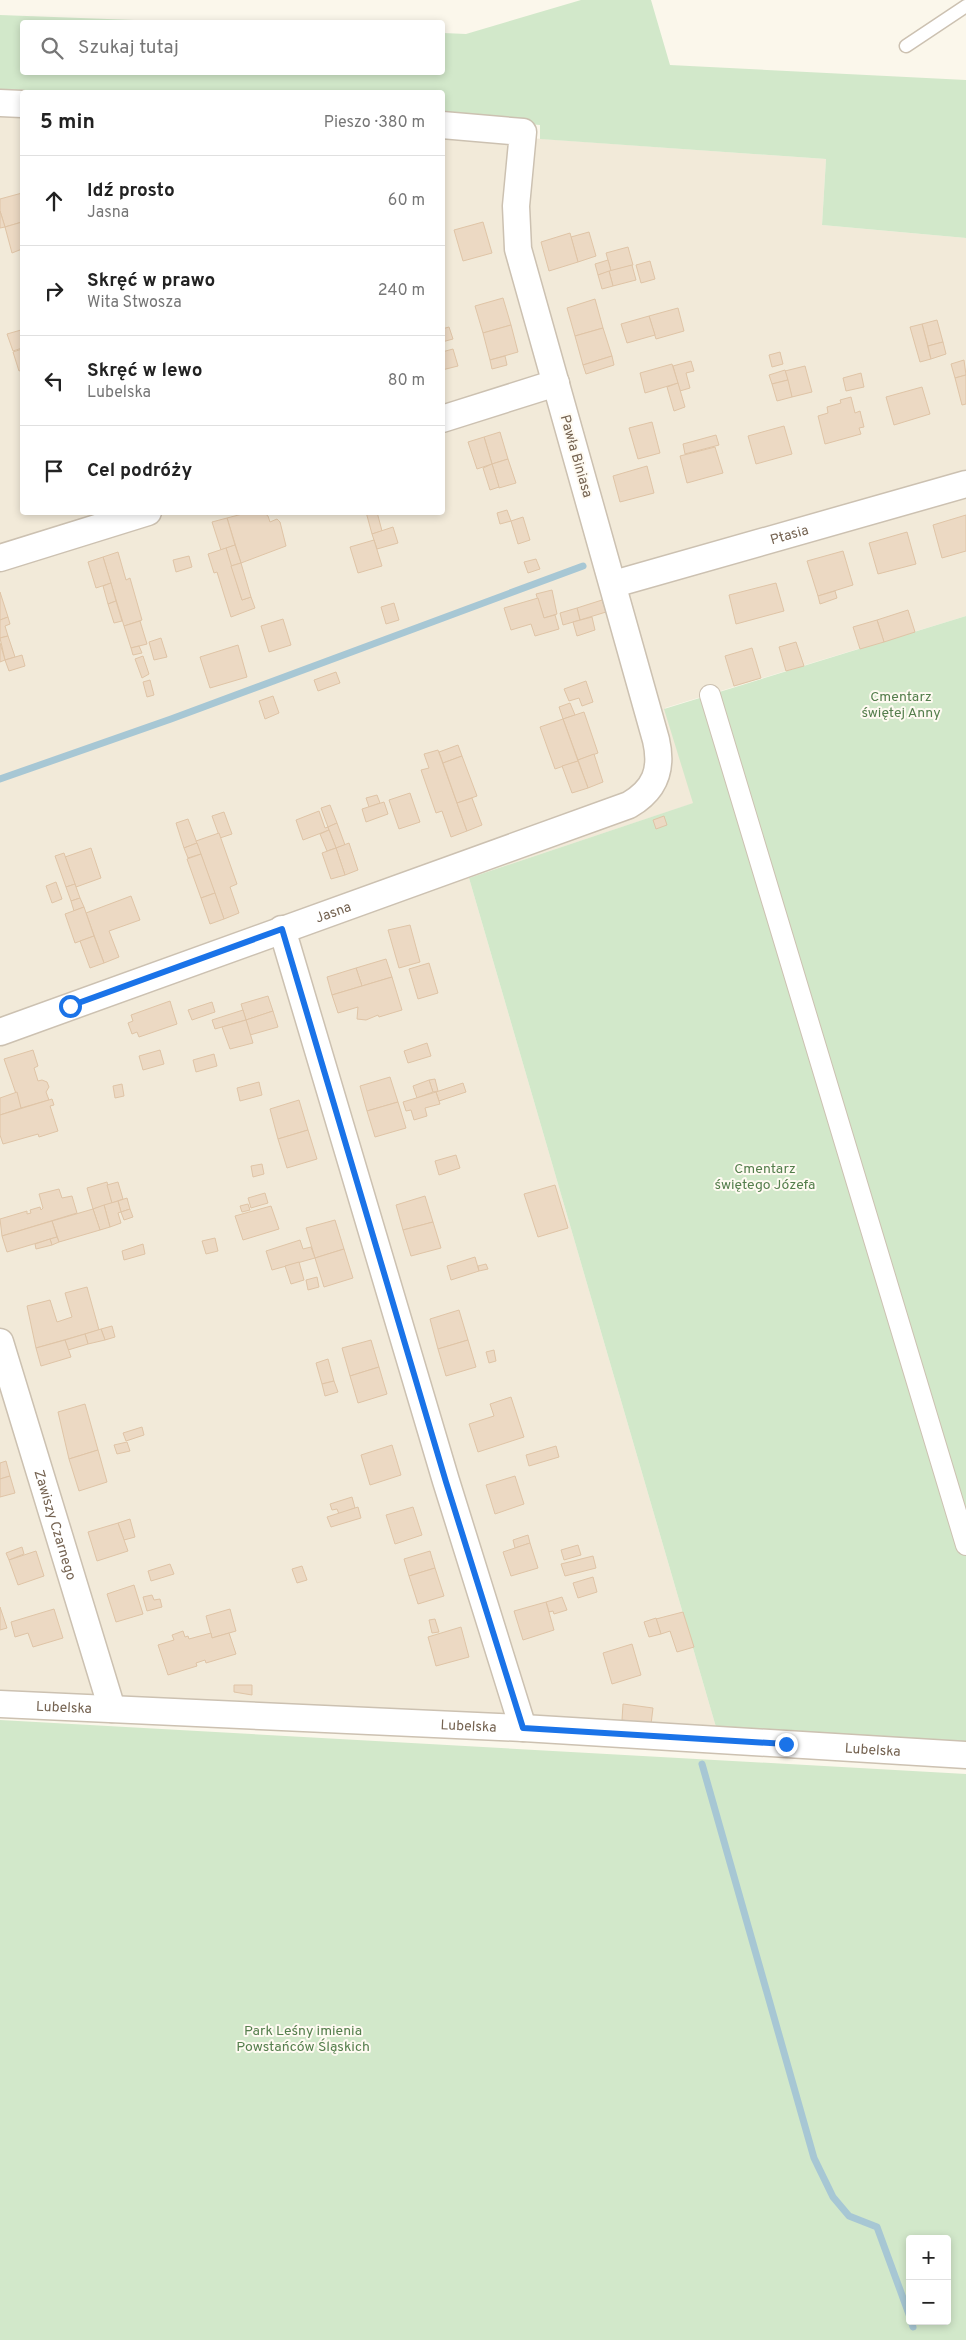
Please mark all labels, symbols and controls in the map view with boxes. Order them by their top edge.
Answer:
search box [20,20,445,75]
icon: search [38,34,66,62]
text: Szukaj tutaj [78,36,179,60]
text: 5 min [40,109,95,136]
text: Pieszo · 380 m [324,113,425,133]
text: Idź prosto [87,179,175,203]
icon: ahead [40,187,68,215]
text: 60 m [388,191,425,211]
text: Jasna [87,203,129,223]
text: Skręć w prawo [87,269,215,293]
icon: right [40,277,68,305]
text: 240 m [378,281,425,301]
text: Wita Stwosza [87,293,182,313]
text: Skręć w lewo [87,359,202,383]
icon: left [40,367,68,395]
text: 80 m [388,371,425,391]
text: Lubelska [87,383,151,403]
street label: Pawła Biniasa [556,413,596,500]
icon: arrive [40,457,68,485]
text: Cel podróży [87,459,192,483]
street label: Ptasia [768,522,811,549]
park label: Cmentarz świętej Anny [861,689,941,722]
street label: Jasna [313,899,354,928]
route start [59,995,82,1018]
park label: Cmentarz świętego Józefa [715,1161,815,1194]
street label: Zawiszy Czarnego [29,1468,79,1583]
street label: Lubelska [35,1699,92,1718]
street label: Lubelska [440,1717,497,1737]
route end [775,1733,798,1756]
street label: Lubelska [844,1741,901,1761]
park label: Park Leśny imienia Powstańców Śląskich [236,2023,370,2056]
map controls [906,2235,951,2325]
button: + [906,2235,951,2280]
button: − [906,2280,951,2325]

